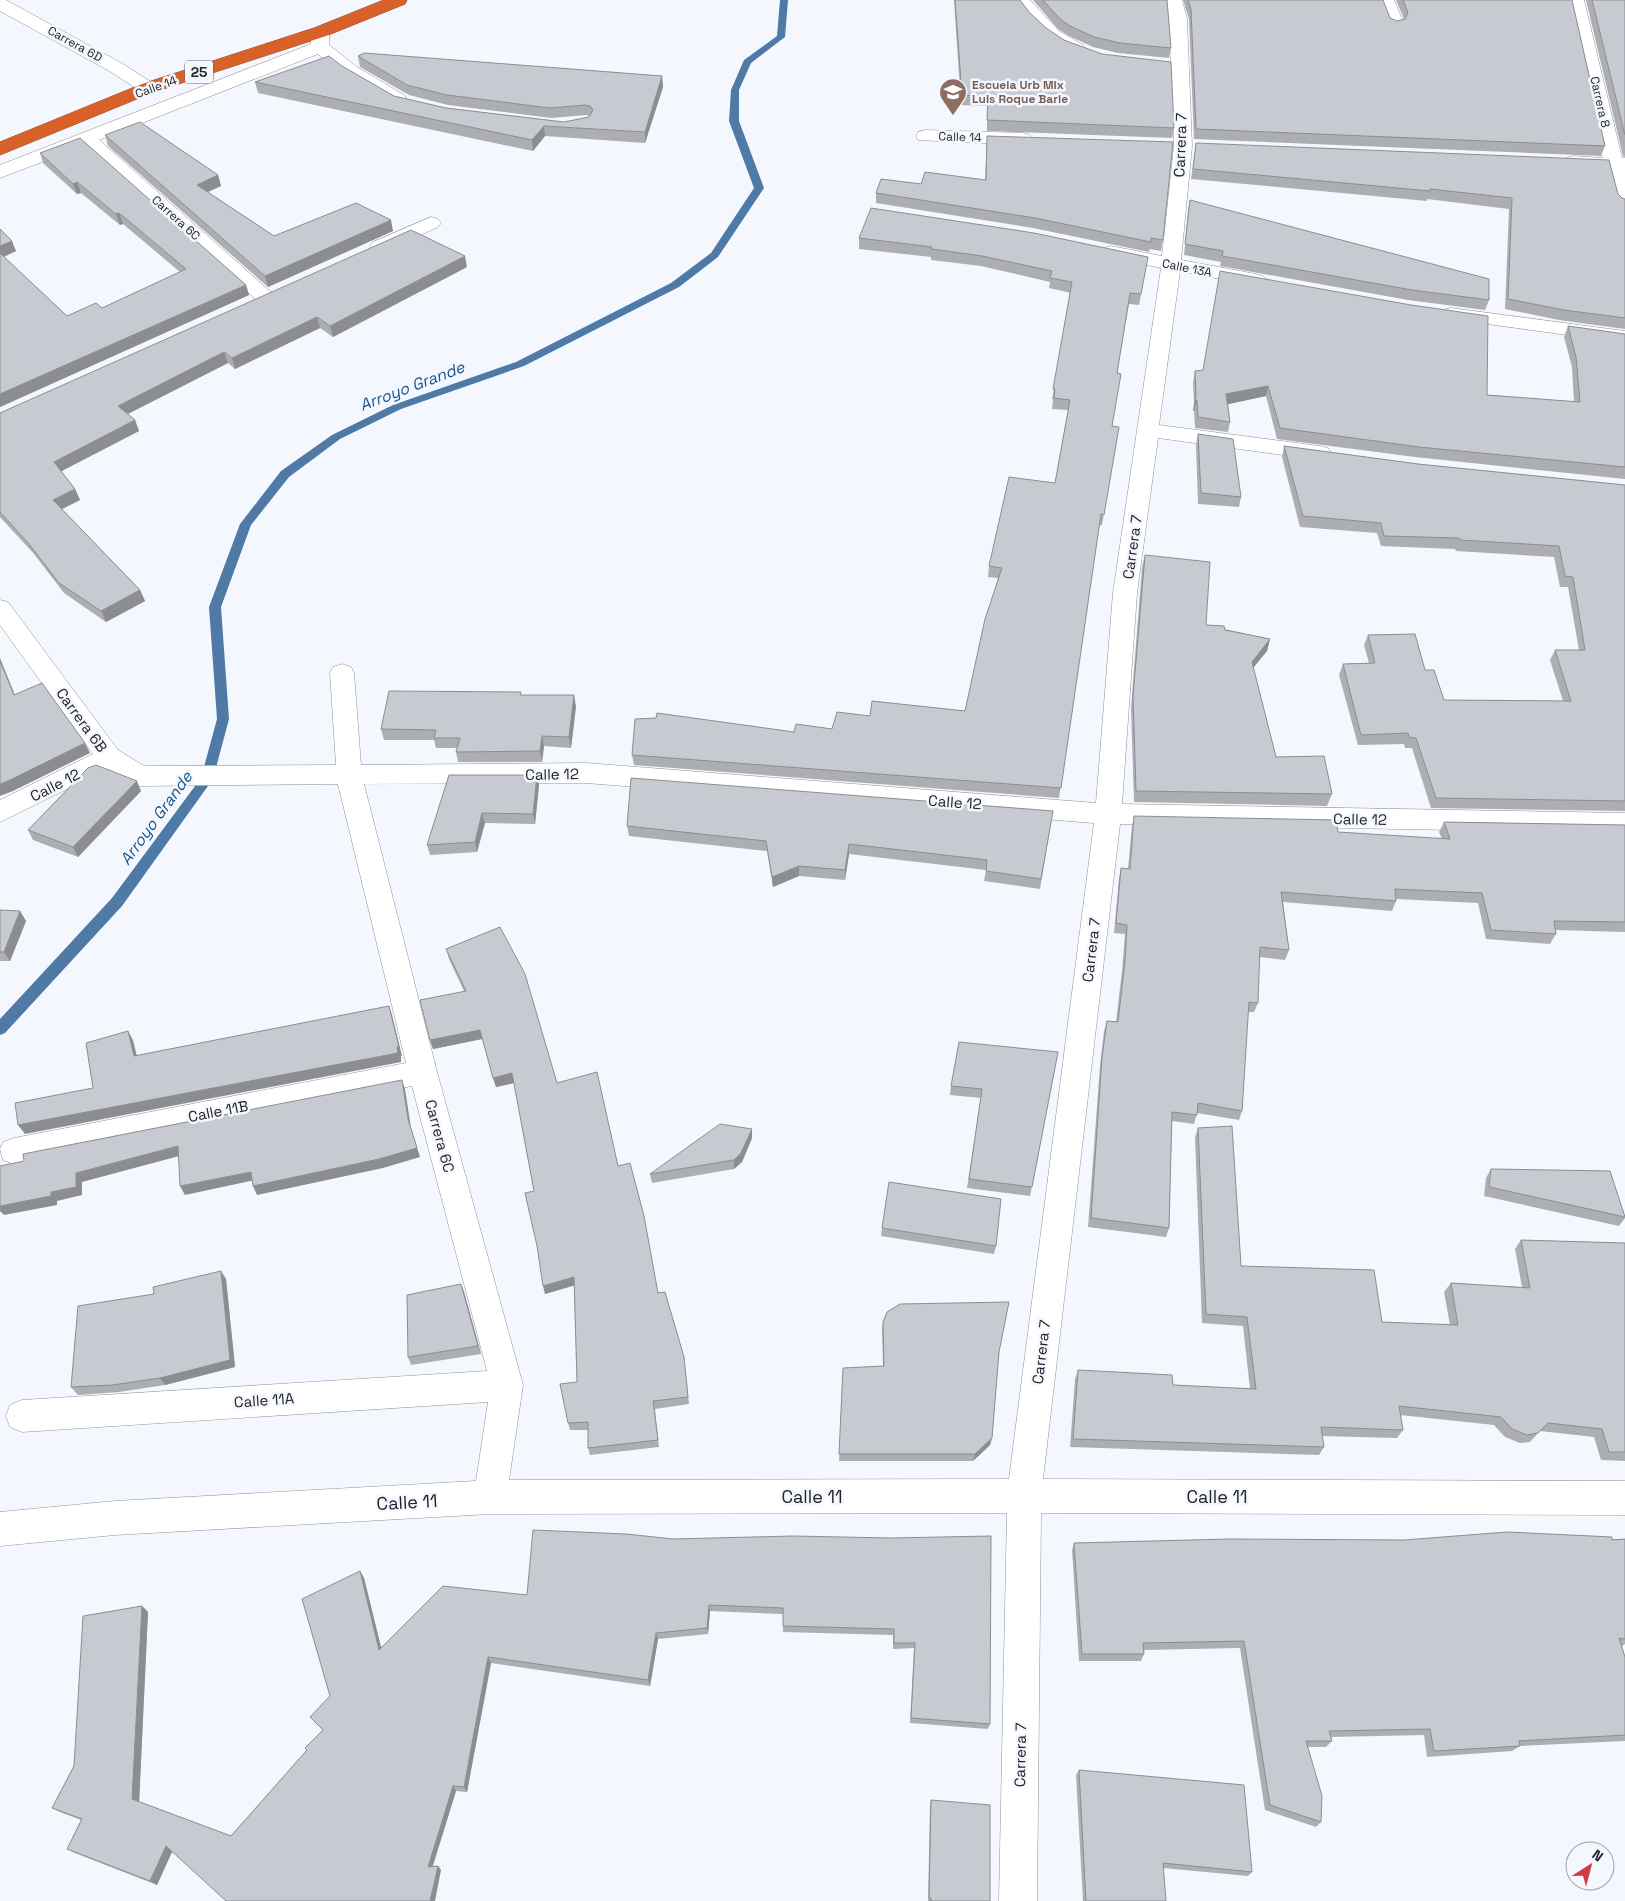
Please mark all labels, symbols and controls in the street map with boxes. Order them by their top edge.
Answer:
street label: Carrera 6D [45,22,105,66]
road number: 25 [185,61,213,84]
street label: Calle 14 [133,72,179,102]
street label: Carrera 8 [1586,75,1614,129]
school or university icon: Escuela Urb Mix Luis Roque Barie [938,77,968,116]
place label: Escuela Urb Mix Luis Roque Barie [972,77,1068,107]
street label: Carrera 7 [1169,112,1191,178]
street label: Calle 14 [938,128,982,146]
street label: Carrera 6C [148,192,204,244]
street label: Calle 13A [1161,255,1214,281]
water label: Arroyo Grande [357,356,468,416]
street label: Carrera 7 [1118,514,1146,580]
street label: Carrera 6B [52,684,112,756]
street label: Calle 12 [27,764,83,806]
street label: Calle 12 [525,764,579,784]
water label: Arroyo Grande [115,767,197,869]
street label: Calle 12 [928,791,982,813]
street label: Calle 12 [1333,809,1387,829]
street label: Carrera 7 [1078,917,1104,983]
street label: Calle 11B [186,1096,250,1126]
street label: Carrera 6C [421,1097,459,1175]
street label: Carrera 7 [1028,1319,1054,1385]
street label: Calle 11A [233,1388,295,1412]
street label: Calle 11 [781,1485,843,1508]
street label: Calle 11 [1186,1485,1248,1508]
street label: Calle 11 [376,1489,438,1515]
street label: Carrera 7 [1010,1723,1030,1787]
north arrow [1565,1841,1615,1891]
text: N [1589,1845,1607,1866]

